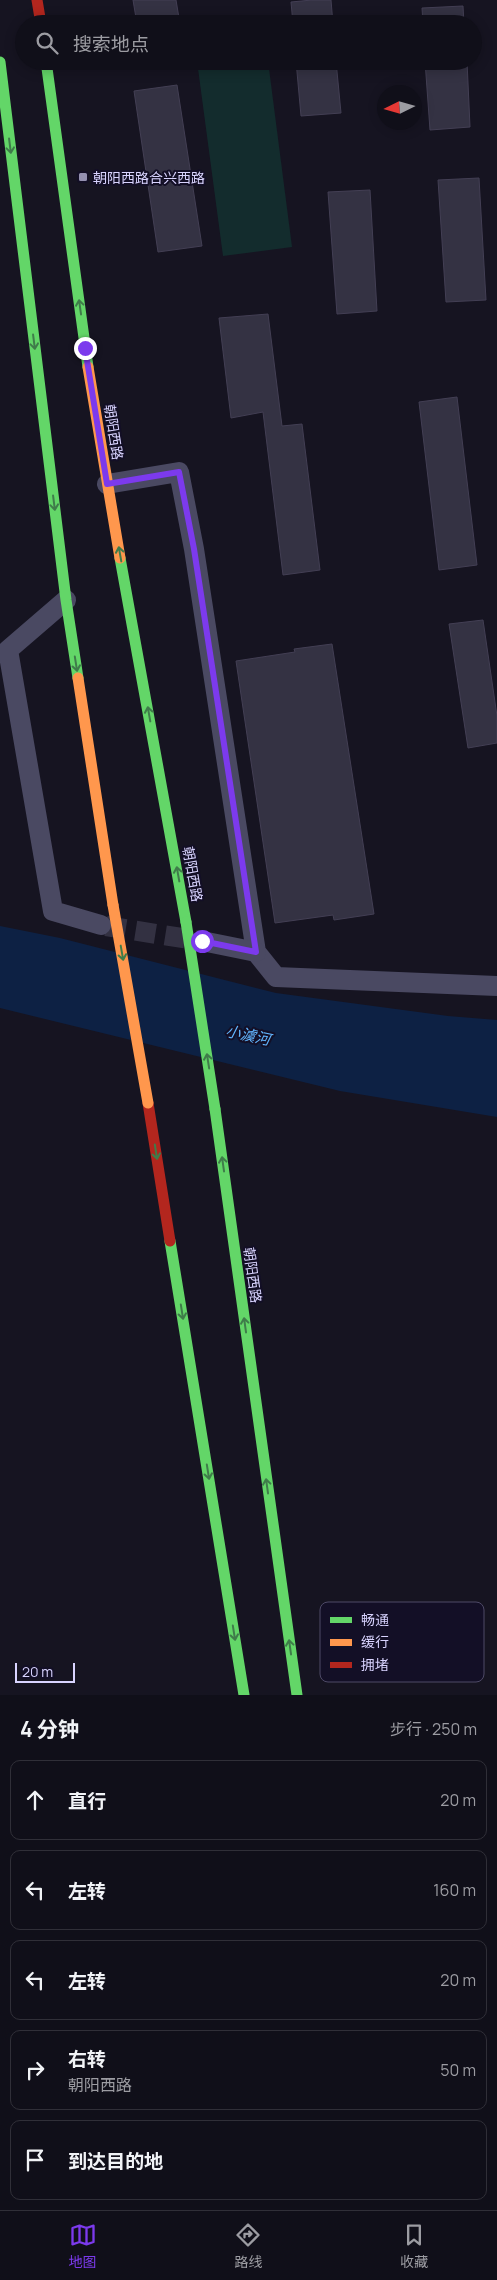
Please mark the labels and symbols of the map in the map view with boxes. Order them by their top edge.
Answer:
north arrow [377,85,422,130]
one-way arrow [5,137,15,153]
place label: 朝阳西路合兴西路 [93,168,205,187]
marker: 朝阳西路合兴西路 [77,171,89,183]
one-way arrow [75,300,85,316]
one-way arrow [29,333,39,349]
route end [74,337,97,360]
street label: 朝阳西路 [100,403,128,461]
one-way arrow [49,495,59,511]
one-way arrow [114,546,124,562]
one-way arrow [71,656,81,672]
one-way arrow [143,706,153,722]
street label: 朝阳西路 [179,845,207,903]
one-way arrow [172,866,182,882]
route start [191,930,214,953]
one-way arrow [117,945,127,961]
water label: 小澞河 [224,1020,275,1051]
one-way arrow [202,1053,212,1069]
one-way arrow [151,1143,161,1159]
one-way arrow [217,1156,227,1172]
street label: 朝阳西路 [240,1246,266,1304]
one-way arrow [177,1304,187,1320]
one-way arrow [240,1317,250,1333]
one-way arrow [203,1464,213,1480]
one-way arrow [262,1478,272,1494]
legend [320,1602,484,1682]
text: 畅通 [361,1610,389,1629]
one-way arrow [229,1624,239,1640]
text: 缓行 [361,1632,389,1651]
one-way arrow [285,1639,295,1655]
text: 拥堵 [361,1655,389,1674]
scale bar [15,1660,75,1683]

